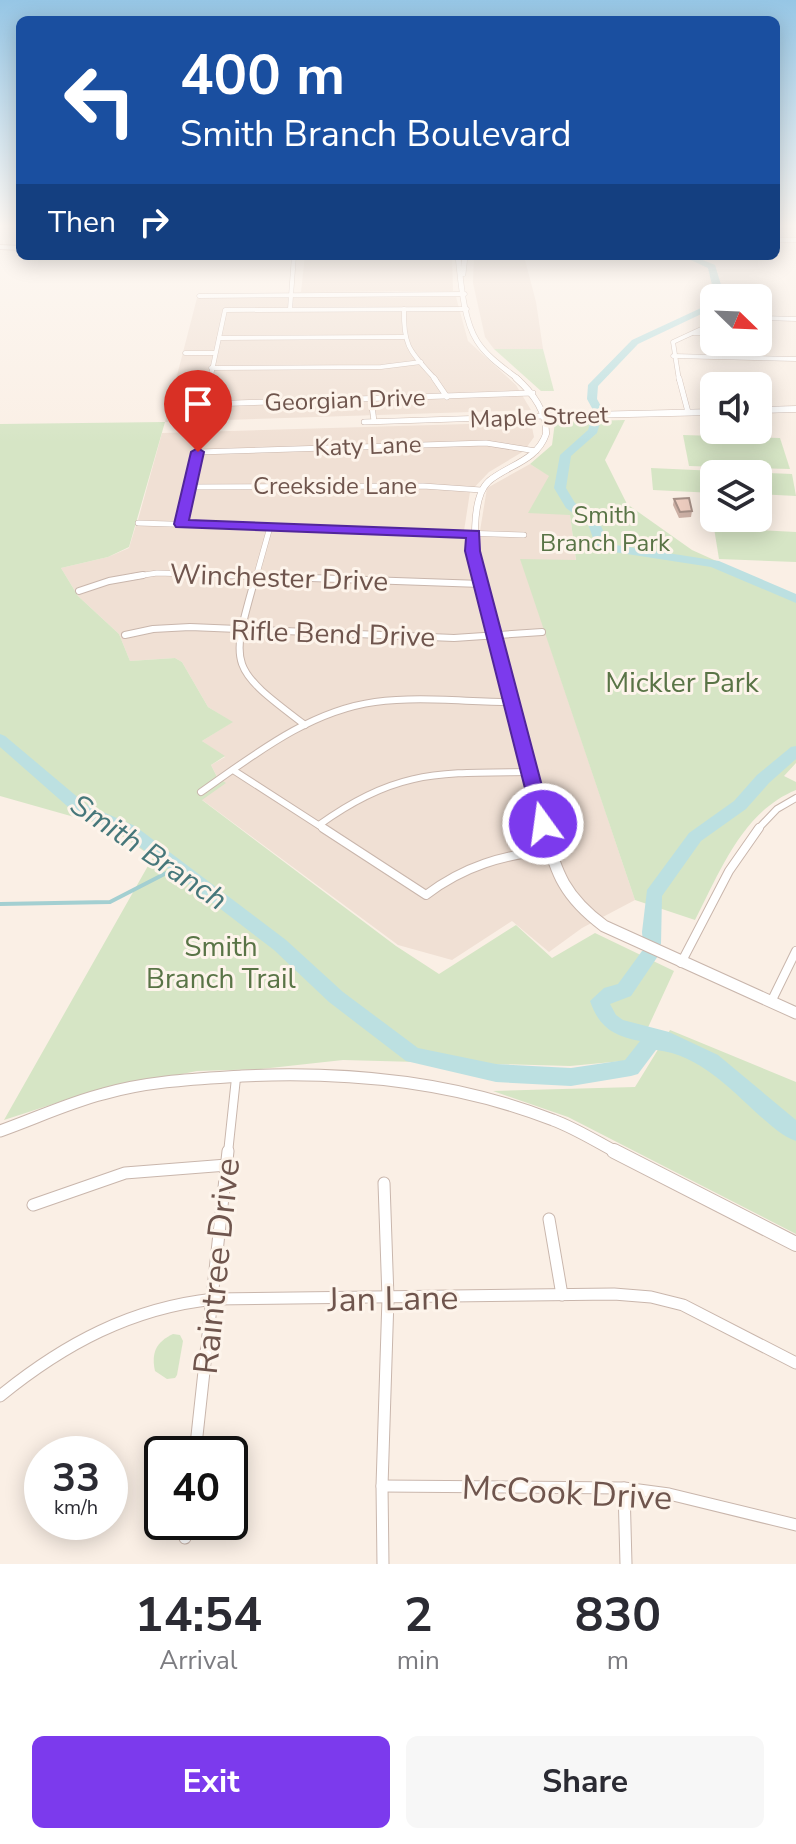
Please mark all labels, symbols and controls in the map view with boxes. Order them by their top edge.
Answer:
text: 400 m [180,37,345,114]
icon: left [48,48,152,152]
text: Smith Branch Boulevard [180,110,571,159]
icon: right [132,200,176,244]
text: Then [48,202,116,243]
north arrow [700,284,772,356]
map controls [700,284,772,532]
pin [164,370,232,452]
button: sound [700,372,772,444]
street label: Georgian Drive [264,381,426,419]
icon: arrive [176,382,220,426]
street label: Maple Street [469,399,609,435]
street label: Katy Lane [314,428,422,464]
button: layers [700,460,772,532]
street label: Creekside Lane [253,470,417,502]
park label: Smith Branch Park [540,499,671,559]
street label: Winchester Drive [169,555,389,601]
street label: Rifle Bend Drive [230,611,436,657]
park label: Mickler Park [605,664,760,702]
position arrow [501,782,585,866]
water label: Smith Branch [62,785,235,920]
park label: Smith Branch Trail [146,928,297,998]
street label: Raintree Drive [183,1156,251,1377]
street label: Jan Lane [326,1275,459,1323]
speed limit sign: 40 [144,1436,248,1540]
text: 33 [52,1451,100,1505]
street label: McCook Drive [461,1465,673,1521]
text: km/h [54,1494,98,1521]
text: 14:54 [135,1582,262,1648]
text: 2 [404,1582,433,1648]
text: 830 [575,1582,661,1648]
text: Arrival [159,1643,238,1678]
text: min [397,1643,440,1678]
text: m [607,1643,629,1678]
button: Exit [32,1736,390,1828]
button: Share [406,1736,764,1828]

